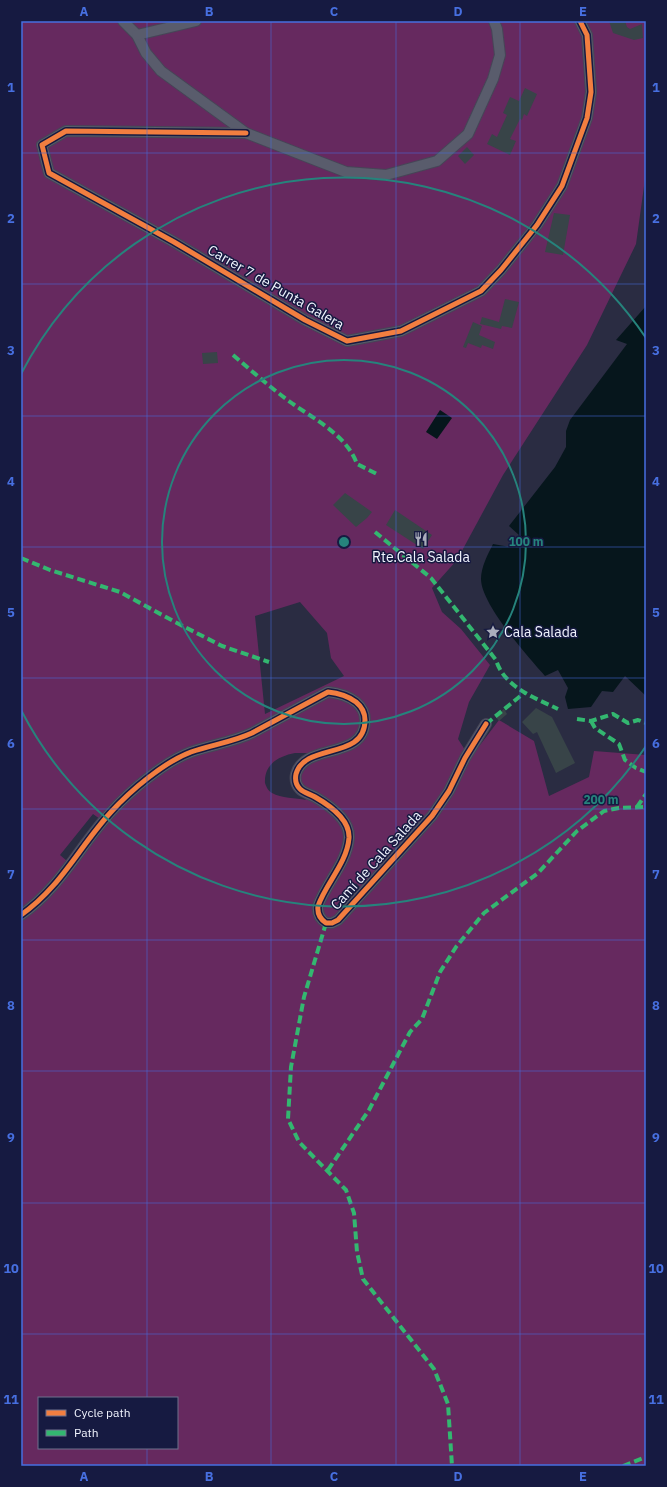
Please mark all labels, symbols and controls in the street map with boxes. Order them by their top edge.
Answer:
text: A [80,3,89,20]
text: B [205,3,214,20]
text: C [330,3,339,20]
text: D [453,3,463,20]
text: E [579,3,587,20]
text: 1 [7,79,15,96]
text: 1 [652,79,660,96]
text: 2 [7,210,15,227]
text: 2 [652,210,660,227]
street label: Carrer 7 de Punta Galera [205,241,348,334]
text: 3 [7,342,15,359]
text: 3 [652,342,660,359]
text: 4 [7,473,15,490]
text: 4 [652,473,660,490]
restaurant icon: Rte.Cala Salada [413,531,429,547]
text: 100 m [508,534,544,549]
centre of rings [337,535,351,549]
place label: Rte.Cala Salada [372,548,470,566]
text: 5 [7,604,15,621]
text: 5 [652,604,660,621]
place label: Cala Salada [504,623,578,641]
place icon: Cala Salada [485,624,501,640]
text: 6 [7,735,15,752]
text: 6 [652,735,660,752]
text: 200 m [583,792,619,807]
street label: Camí de Cala Salada [327,806,426,913]
text: 7 [7,866,15,883]
text: 7 [652,866,660,883]
text: 8 [7,997,15,1014]
text: 8 [652,997,660,1014]
text: 9 [7,1129,15,1146]
text: 9 [652,1129,660,1146]
text: 10 [3,1260,19,1277]
text: 10 [648,1260,664,1277]
text: 11 [3,1391,19,1408]
text: 11 [648,1391,664,1408]
legend [38,1397,178,1449]
text: Cycle path [74,1405,131,1420]
text: Path [74,1425,99,1440]
text: A [80,1468,89,1485]
text: B [205,1468,214,1485]
text: C [330,1468,339,1485]
text: D [453,1468,463,1485]
text: E [579,1468,587,1485]

